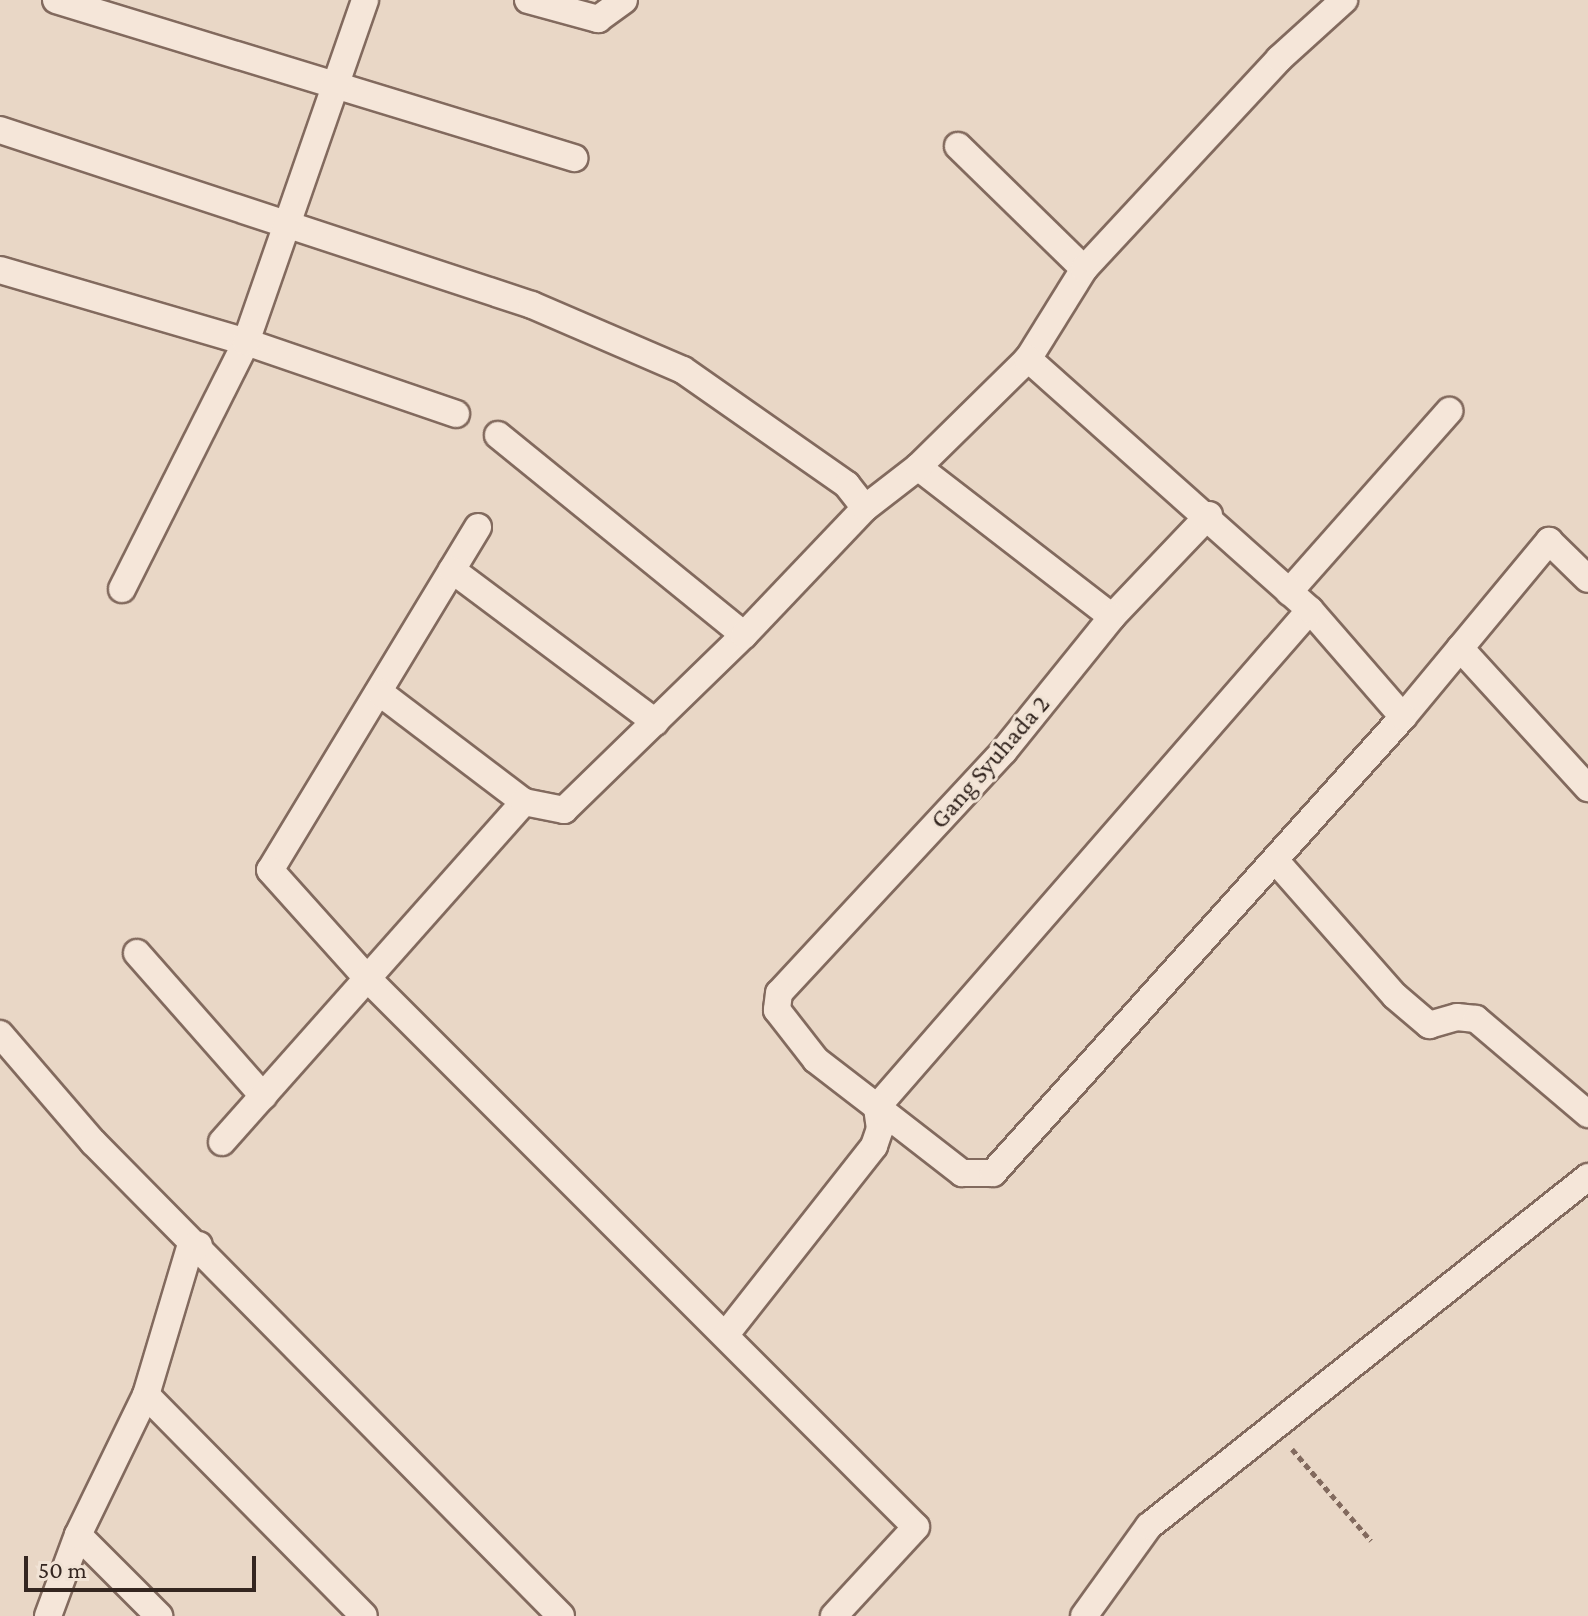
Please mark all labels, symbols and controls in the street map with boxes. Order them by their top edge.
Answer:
street label: Gang Syuhada 2 [924,689,1056,835]
scale bar [28,1540,260,1590]
text: 50 m [38,1556,87,1583]

